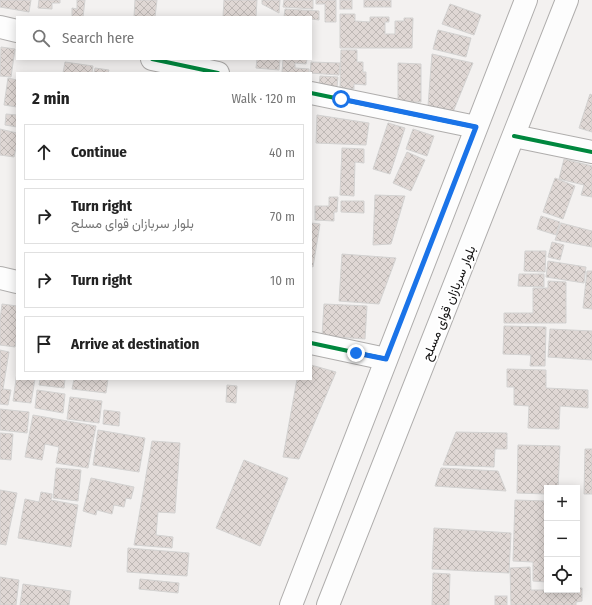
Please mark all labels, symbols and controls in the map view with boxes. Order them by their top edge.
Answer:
search box [16,16,312,60]
icon: search [30,27,52,49]
text: Search here [62,29,134,47]
text: 2 min [32,88,70,109]
route start [332,90,350,108]
text: Walk · 120 m [231,91,296,106]
icon: ahead [33,141,55,163]
text: Continue [71,143,127,161]
text: 40 m [269,145,295,160]
text: Turn right [71,197,132,215]
icon: right [33,205,55,227]
text: 70 m [270,209,295,224]
text: بلوار سربازان قوای مسلح [71,216,194,231]
street label: بلوار سربازان قوای مسلح [419,243,480,364]
icon: right [33,269,55,291]
text: Turn right [71,271,132,289]
text: 10 m [270,273,295,288]
icon: arrive [33,333,55,355]
text: Arrive at destination [71,335,199,353]
route end [347,344,365,362]
map controls [544,485,580,593]
button: + [544,485,580,521]
button: − [544,521,580,557]
button: locate [544,557,580,593]

